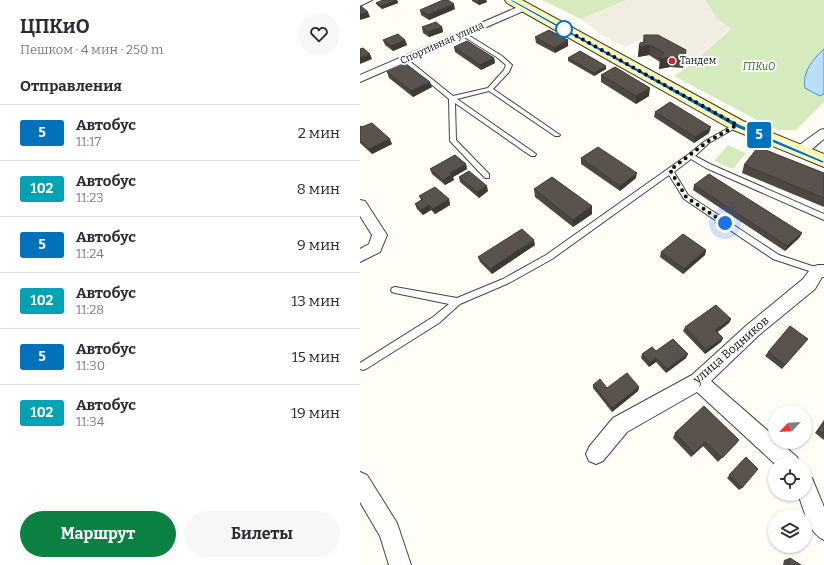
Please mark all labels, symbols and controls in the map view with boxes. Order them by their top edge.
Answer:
button: heart [298,13,340,55]
text: ЦПКиО [20,15,90,38]
street label: Спортивная улица [398,19,486,67]
unlabelled marker [555,20,573,38]
text: Пешком · 4 мин · 250 m [20,42,163,57]
place label: Тандем [680,55,717,67]
marker: Тандем [667,56,677,66]
park label: ГПКиО [743,61,775,73]
text: Отправления [20,77,122,95]
text: Автобус [76,116,136,134]
line badge: 5 [746,122,772,148]
text: 5 [38,124,46,141]
text: 2 мин [298,124,340,142]
text: 5 [755,126,763,143]
text: 11:17 [76,134,101,149]
text: Автобус [76,172,136,190]
text: 102 [31,180,53,197]
text: 8 мин [297,180,340,198]
text: 11:23 [76,190,104,205]
your location [715,213,735,233]
text: Автобус [76,228,136,246]
text: 5 [38,236,46,253]
text: 9 мин [297,236,340,254]
text: 11:24 [76,246,104,261]
text: Автобус [76,284,136,302]
text: 102 [31,292,53,309]
text: 13 мин [291,292,340,310]
text: 11:28 [76,302,104,317]
street label: улица Водников [690,313,772,387]
text: Автобус [76,340,136,358]
text: 5 [38,348,46,365]
text: 15 мин [292,348,340,366]
text: 11:30 [76,358,105,373]
text: Автобус [76,396,136,414]
text: 102 [31,404,53,421]
text: 19 мин [291,404,340,422]
north arrow [768,405,812,449]
map controls [768,405,812,553]
text: 11:34 [76,414,104,429]
button: locate [768,457,812,501]
button: layers [768,509,812,553]
button: Маршрут [20,511,176,557]
button: Билеты [184,511,340,557]

